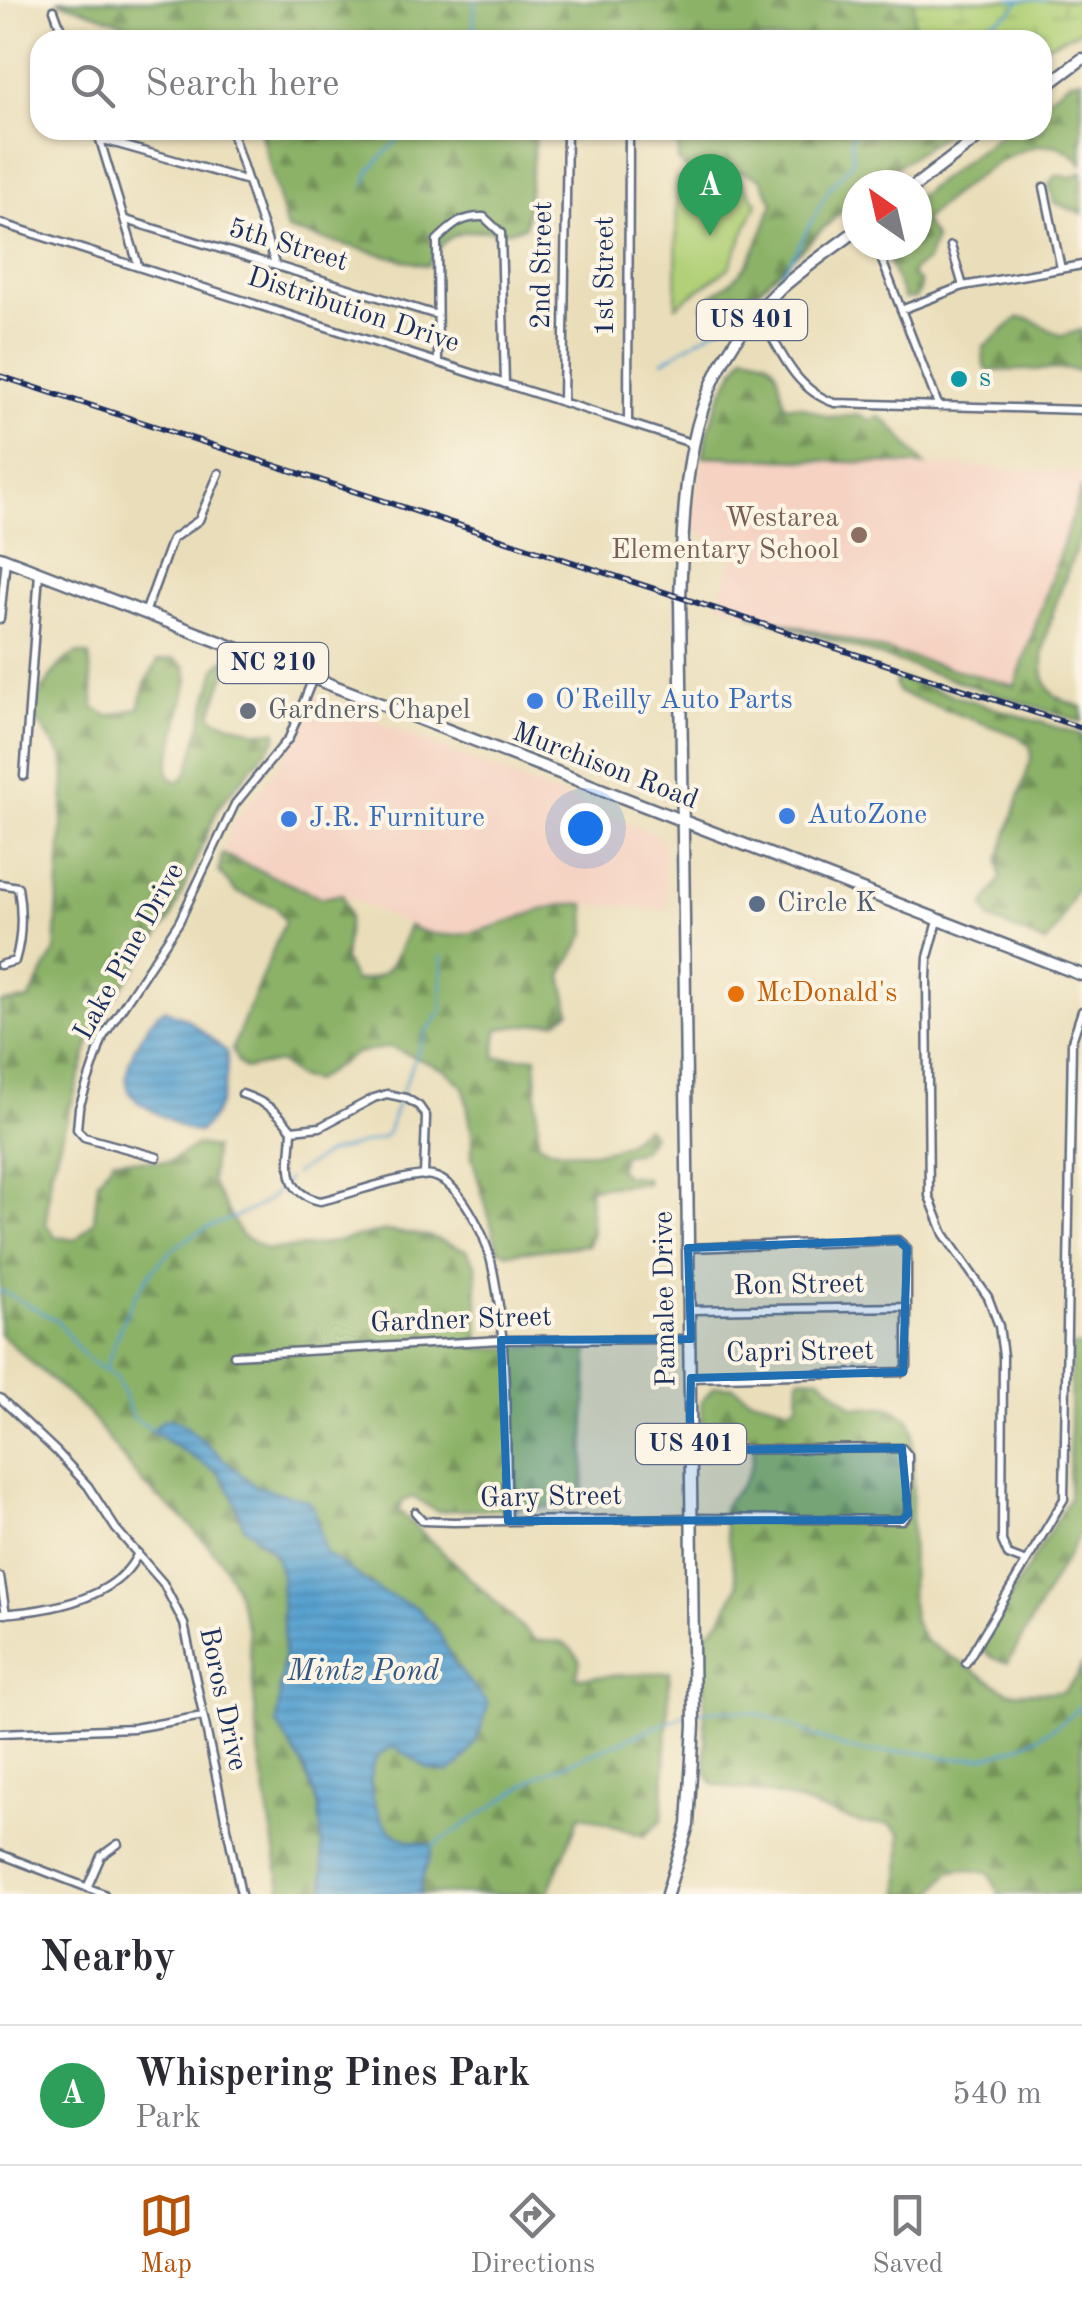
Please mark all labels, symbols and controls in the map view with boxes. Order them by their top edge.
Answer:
search box [30,30,1052,140]
icon: search [65,58,120,113]
text: Search here [145,66,340,104]
pin: A [678,154,742,236]
north arrow [842,170,932,260]
street label: 2nd Street [528,201,558,329]
street label: 5th Street [225,215,351,277]
street label: 1st Street [592,216,620,336]
street label: Distribution Drive [244,264,462,358]
road number: US 401 [697,300,807,340]
place label: s [979,365,991,393]
marker: s [948,368,970,390]
place label: Westarea Elementary School [611,505,839,565]
marker: Westarea Elementary School [848,524,870,546]
road number: NC 210 [218,643,328,683]
place label: O'Reilly Auto Parts [555,687,793,715]
marker: O'Reilly Auto Parts [524,690,546,712]
place label: Gardners Chapel [268,697,470,725]
marker: Gardners Chapel [237,700,259,722]
street label: Murchison Road [508,719,702,815]
place label: AutoZone [807,802,927,830]
your location [560,803,611,854]
place label: J.R. Furniture [309,805,485,833]
marker: AutoZone [776,805,798,827]
marker: J.R. Furniture [278,808,300,830]
street label: Lake Pine Drive [70,859,190,1045]
place label: Circle K [777,890,876,918]
marker: Circle K [746,893,768,915]
place label: McDonald's [756,980,897,1008]
marker: McDonald's [725,983,747,1005]
street label: Pamalee Drive [650,1211,682,1387]
street label: Ron Street [733,1271,865,1301]
street label: Gardner Street [370,1304,552,1338]
street label: Capri Street [726,1338,874,1368]
road number: US 401 [636,1424,746,1464]
street label: Gary Street [480,1483,622,1513]
street label: Boros Drive [193,1625,251,1773]
water label: Mintz Pond [286,1657,440,1687]
text: Nearby [40,1938,176,1980]
text: Whispering Pines Park [135,2056,530,2094]
text: A [60,2079,85,2111]
text: 540 m [952,2079,1042,2111]
text: Park [135,2103,201,2135]
tab: Map [139,2188,194,2283]
tab: Directions [471,2188,595,2283]
tab: Saved [872,2188,943,2283]

